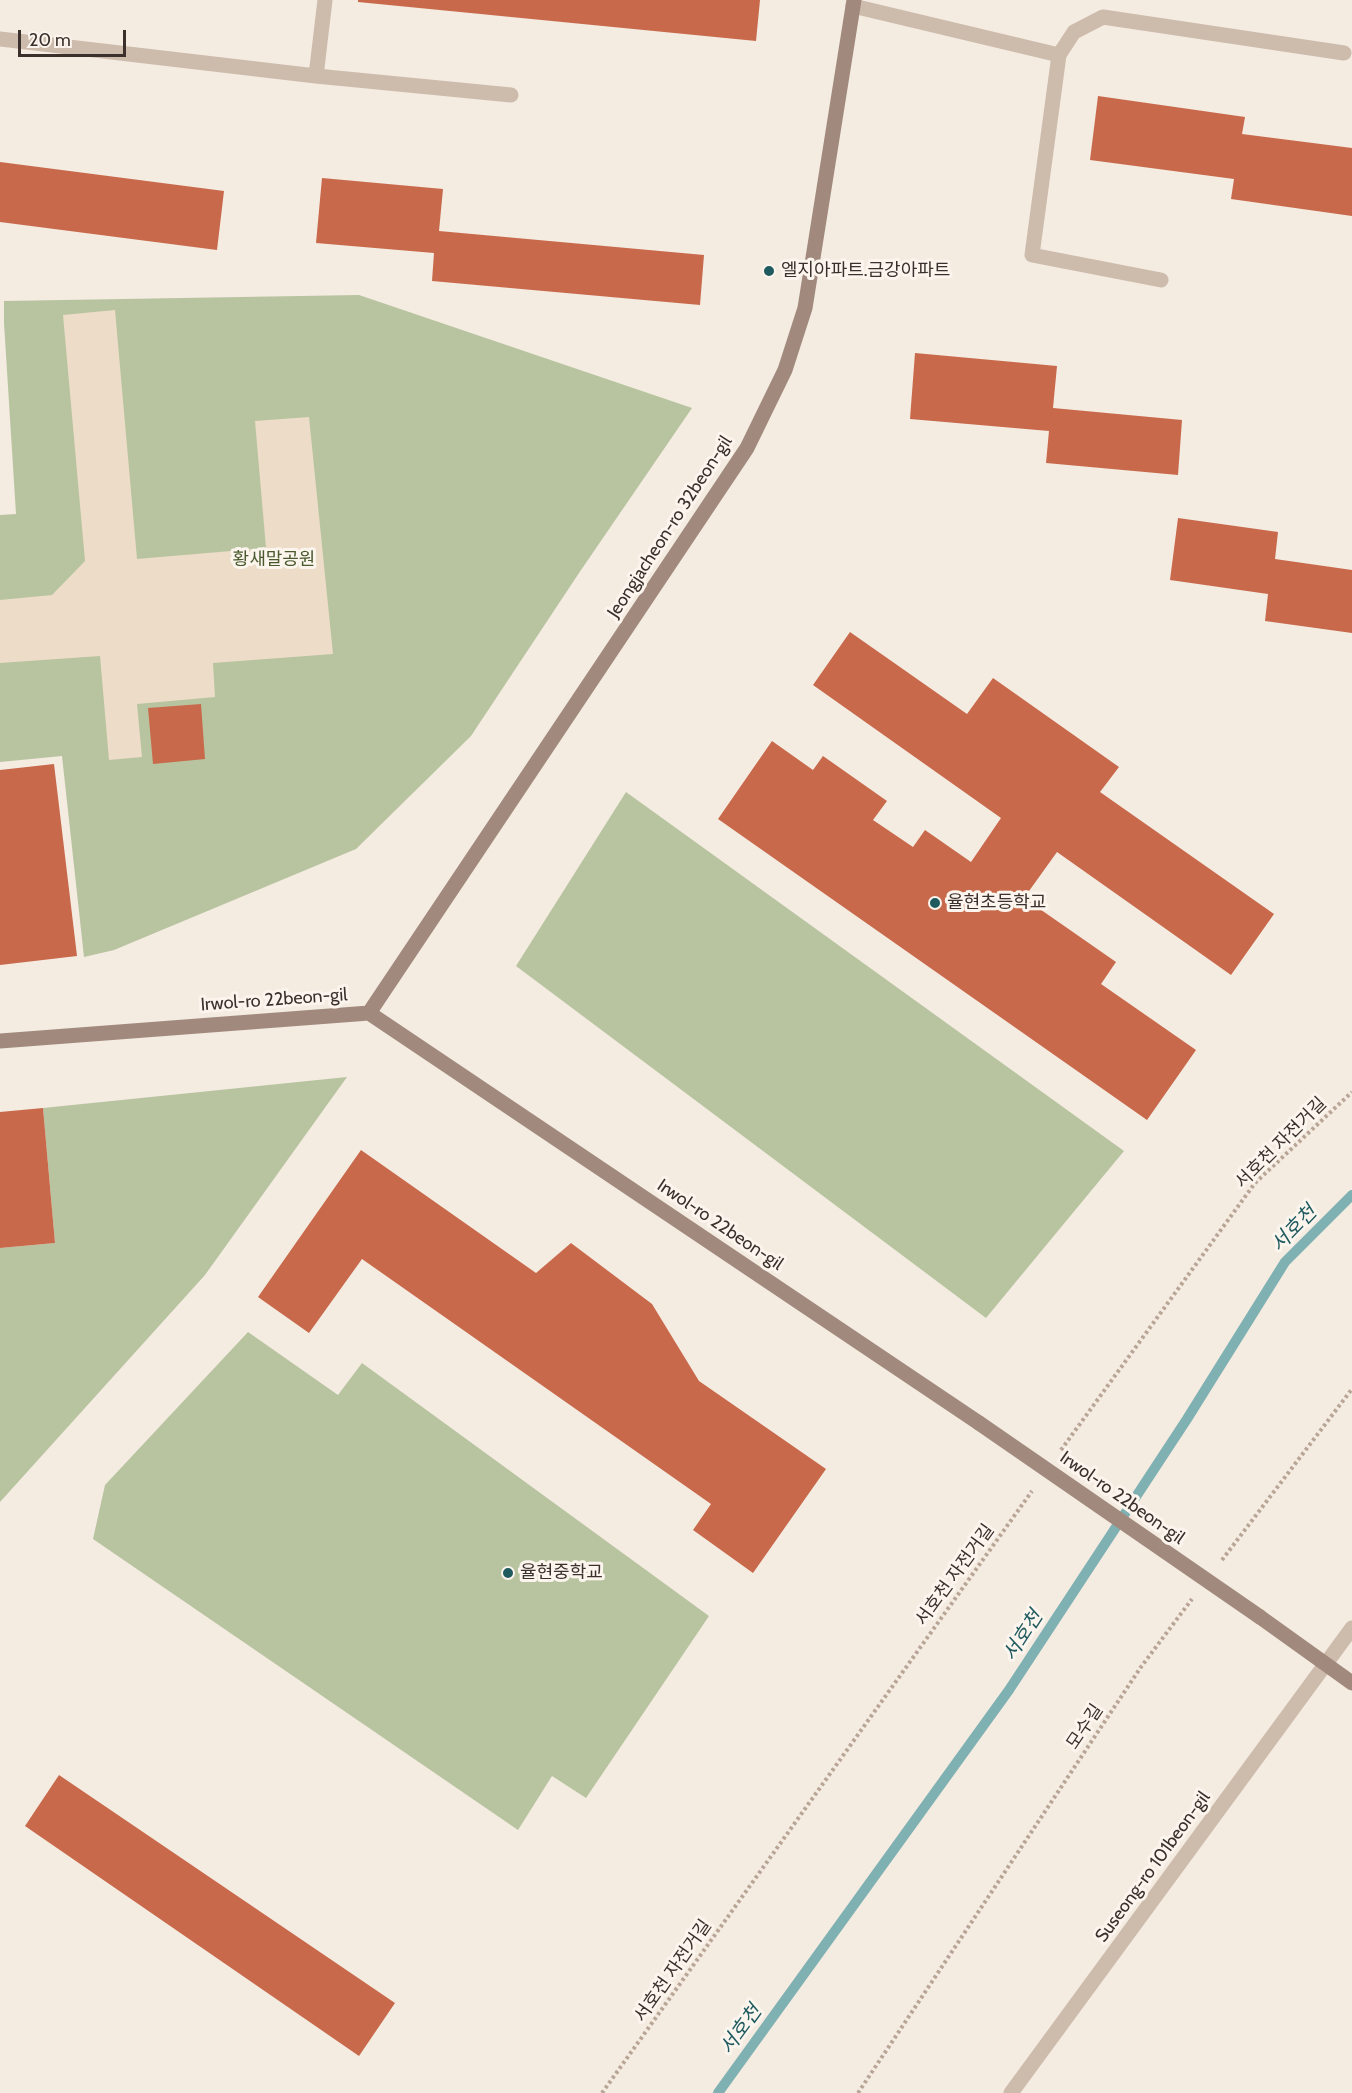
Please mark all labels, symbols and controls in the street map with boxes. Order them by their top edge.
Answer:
scale bar [21,18,129,56]
text: 20 m [29,29,71,51]
place label: 엘지아파트.금강아파트 [781,260,950,282]
marker: 엘지아파트.금강아파트 [762,264,776,278]
street label: Jeongjacheon-ro 32beon-gil [603,432,737,622]
park label: 황새말공원 [233,549,315,571]
place label: 율현초등학교 [947,892,1046,914]
marker: 율현초등학교 [928,896,942,910]
street label: Irwol-ro 22beon-gil [200,984,348,1016]
street label: 서호천 자전거길 [1231,1093,1331,1193]
street label: Irwol-ro 22beon-gil [653,1175,787,1275]
water label: 서호천 [1266,1201,1322,1257]
street label: Irwol-ro 22beon-gil [1055,1447,1189,1549]
street label: 서호천 자전거길 [911,1520,999,1630]
place label: 율현중학교 [520,1562,603,1584]
marker: 율현중학교 [501,1566,515,1580]
water label: 서호천 [998,1606,1048,1666]
street label: 모수길 [1062,1700,1108,1754]
street label: Suseong-ro 101beon-gil [1091,1787,1215,1947]
street label: 서호천 자전거길 [630,1916,716,2026]
water label: 서호천 [715,2001,767,2059]

